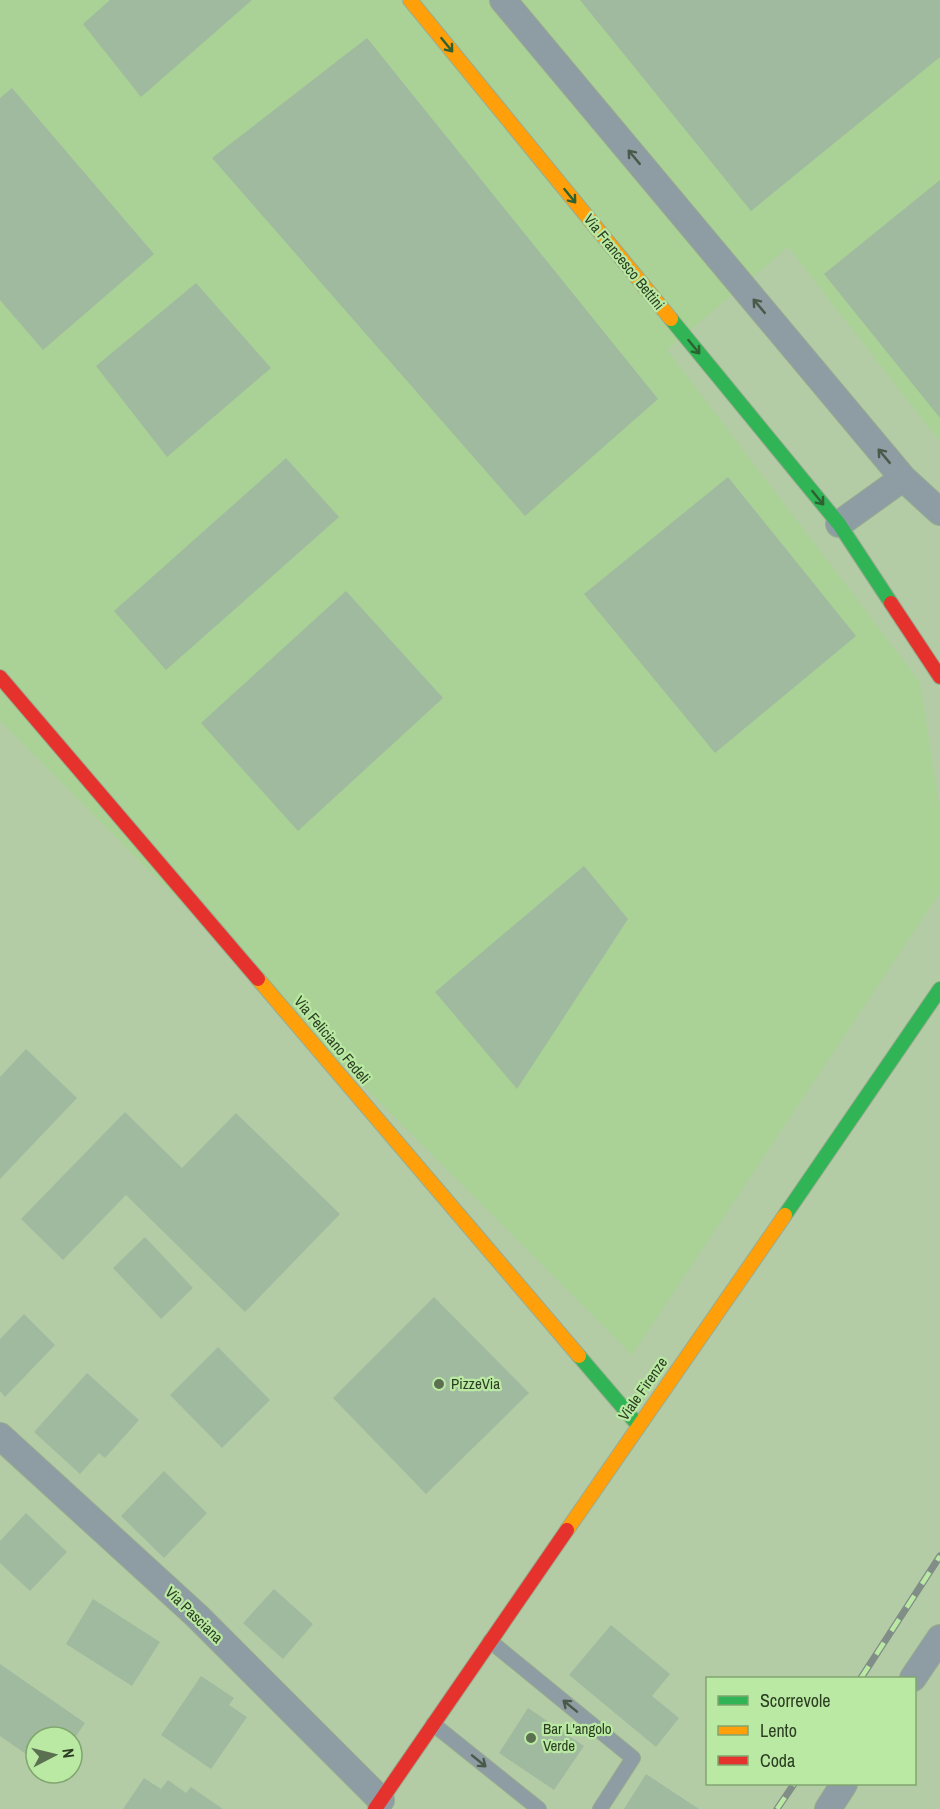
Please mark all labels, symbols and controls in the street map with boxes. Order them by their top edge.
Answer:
one-way arrow [440,37,453,53]
one-way arrow [627,150,641,165]
one-way arrow [564,188,577,204]
street label: Via Francesco Bettini [579,209,670,314]
one-way arrow [752,299,766,314]
one-way arrow [687,339,701,354]
one-way arrow [878,448,891,464]
one-way arrow [811,490,824,506]
street label: Via Feliciano Fedeli [289,991,375,1088]
street label: Viale Firenze [613,1353,672,1425]
place label: PizzeVia [451,1373,500,1394]
marker: PizzeVia [432,1377,446,1391]
street label: Via Pasciana [161,1582,228,1648]
legend [706,1677,916,1785]
text: Scorrevole [760,1688,831,1713]
one-way arrow [562,1700,578,1713]
place label: Bar L'angolo Verde [543,1718,612,1756]
text: Lento [760,1718,797,1743]
north arrow [24,1725,84,1785]
marker: Bar L'angolo Verde [524,1731,538,1745]
text: N [57,1747,80,1759]
text: Coda [760,1748,795,1773]
one-way arrow [470,1754,486,1767]

